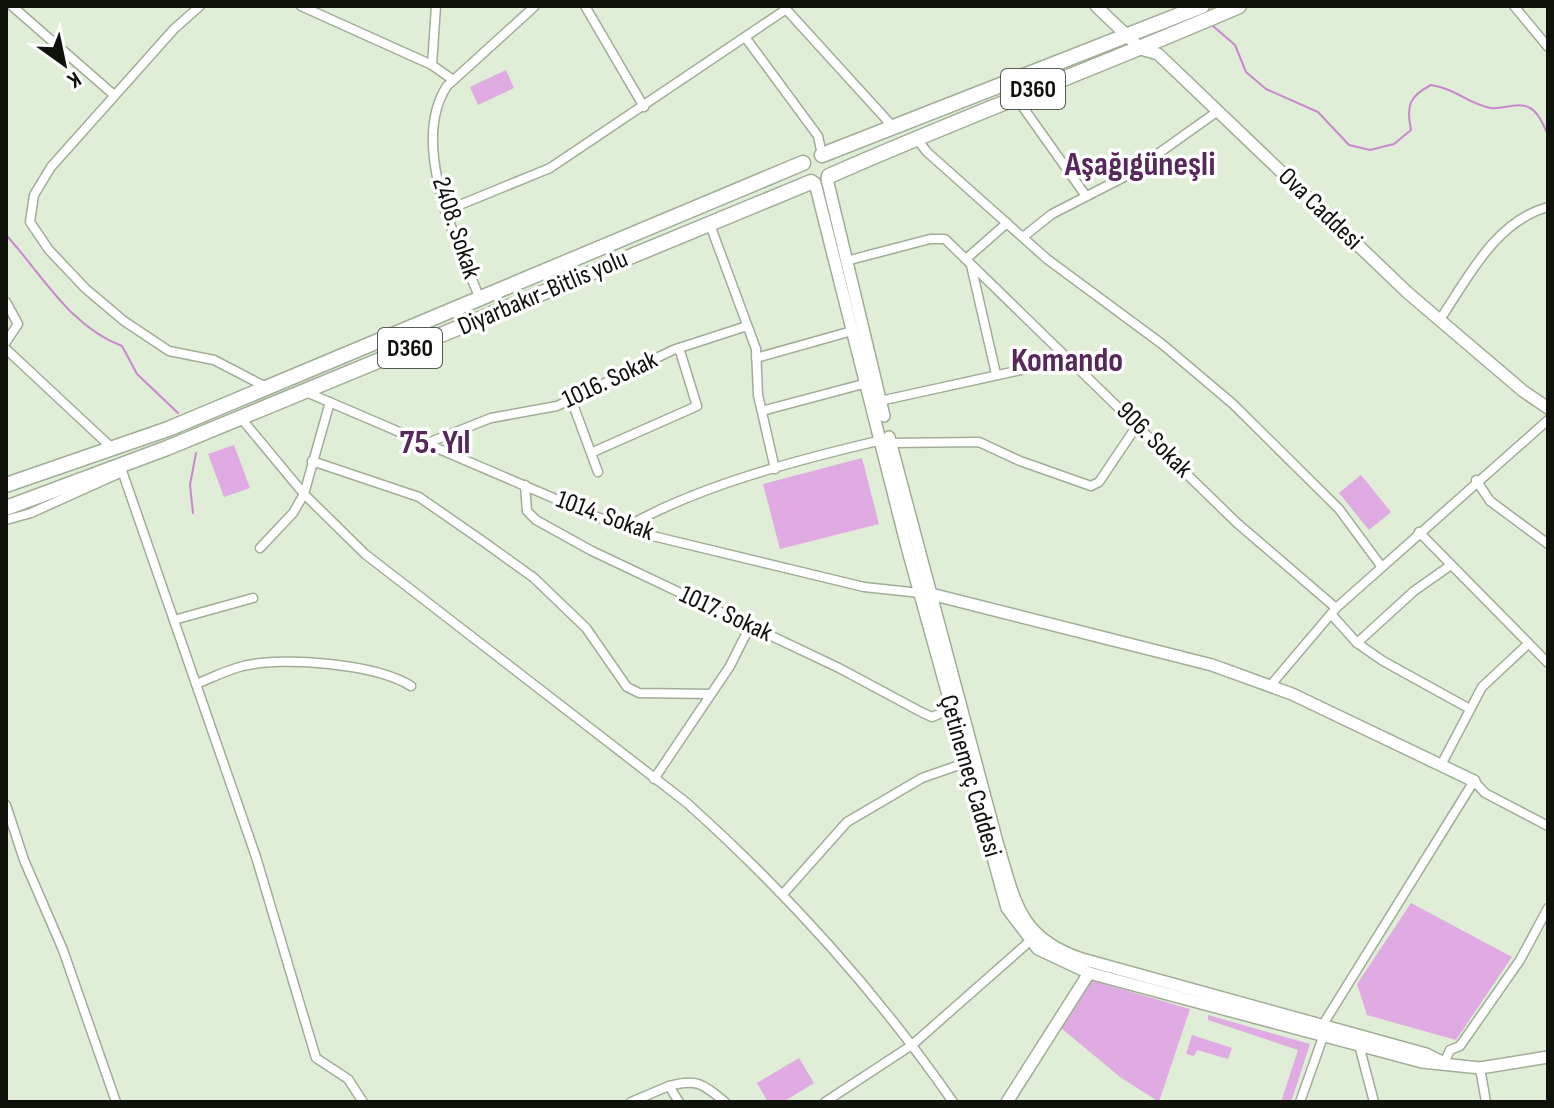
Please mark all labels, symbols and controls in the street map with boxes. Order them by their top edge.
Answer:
north arrow [24,24,104,104]
text: K [62,65,86,94]
road number: D360 [1001,69,1065,109]
district label: Aşağıgüneşli [1064,144,1215,185]
street label: Ova Caddesi [1271,161,1369,257]
street label: 2408. Sokak [425,173,487,283]
street label: Diyarbakır-Bitlis yolu [453,243,633,343]
road number: D360 [378,328,442,368]
district label: Komando [1011,340,1123,381]
street label: 1016. Sokak [557,344,663,415]
street label: 906. Sokak [1110,396,1199,485]
district label: 75. Yıl [400,422,470,463]
street label: 1014. Sokak [552,484,658,548]
street label: 1017. Sokak [675,579,777,649]
street label: Çetinemeç Caddesi [932,691,1008,861]

